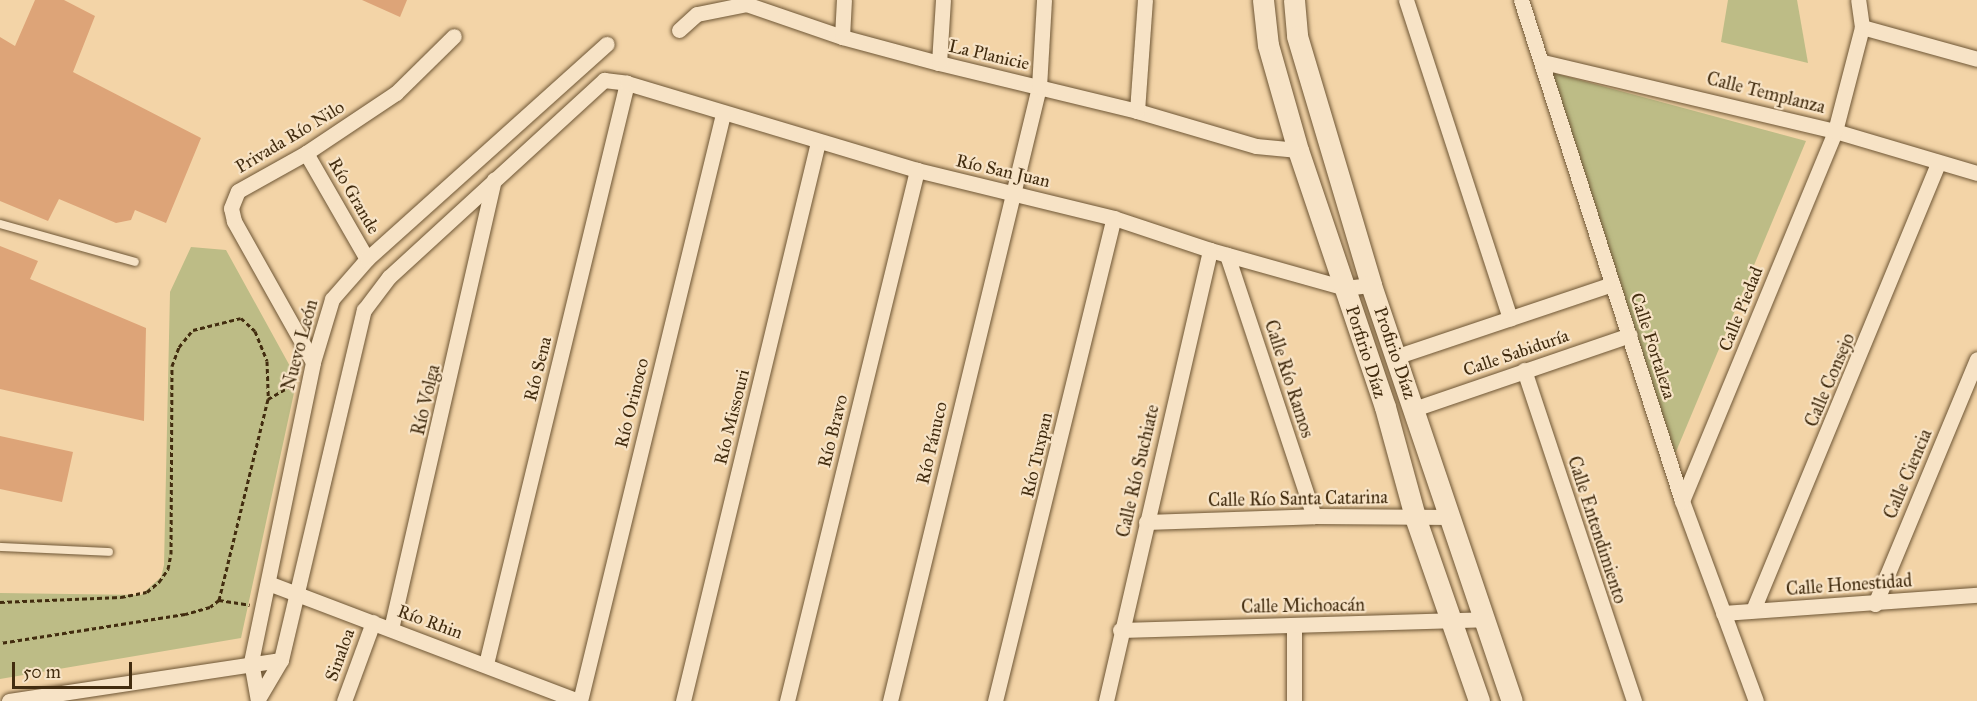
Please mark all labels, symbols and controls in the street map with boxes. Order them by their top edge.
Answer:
street label: La Planicie [947,35,1031,75]
street label: Calle Templanza [1704,68,1828,118]
street label: Privada Río Nilo [232,96,348,178]
street label: Río San Juan [954,150,1052,192]
street label: Río Grande [324,154,384,238]
street label: Calle Piedad [1714,264,1768,354]
street label: Calle Fortaleza [1626,290,1680,402]
street label: Nuevo León [277,297,323,393]
street label: Porfirio Díaz [1341,303,1391,401]
street label: Profirio Díaz [1369,304,1421,402]
street label: Calle Río Ramos [1260,317,1318,441]
street label: Calle Sabiduría [1460,325,1572,381]
street label: Calle Consejo [1801,330,1859,430]
street label: Río Sena [520,334,556,404]
street label: Río Orinoco [610,356,654,450]
street label: Río Volga [407,363,445,437]
street label: Río Missouri [710,367,754,467]
street label: Río Bravo [814,392,852,470]
street label: Río Pánuco [912,400,952,486]
street label: Calle Río Suchiate [1112,403,1164,539]
street label: Río Tuxpan [1017,410,1057,500]
street label: Calle Ciencia [1879,426,1937,522]
street label: Calle Entendimiento [1563,454,1631,606]
street label: Calle Río Santa Catarina [1208,487,1388,511]
street label: Calle Honestidad [1785,570,1913,600]
street label: Calle Michoacán [1241,594,1365,618]
street label: Río Rhin [394,600,466,644]
street label: Sinaloa [321,626,359,684]
scale bar [15,650,135,688]
text: 50 m [23,661,61,683]

